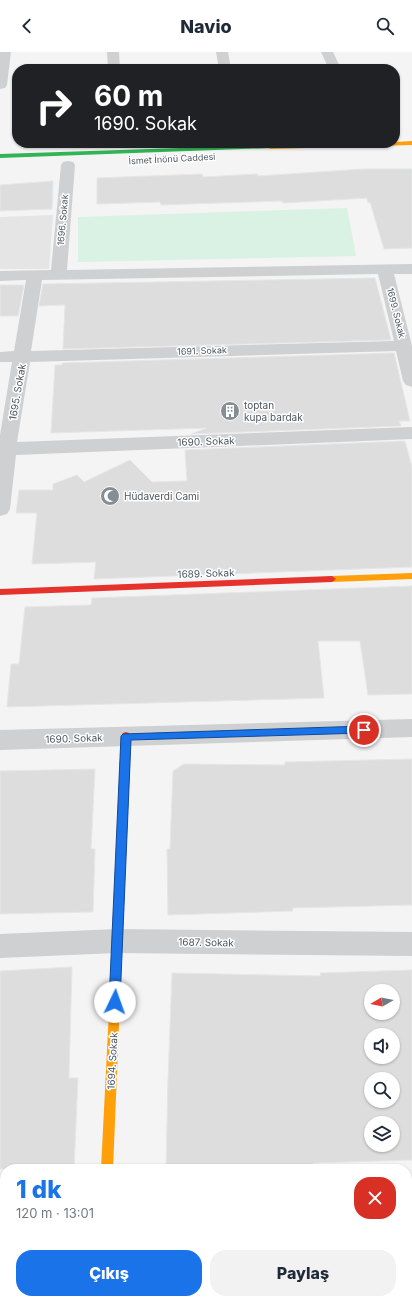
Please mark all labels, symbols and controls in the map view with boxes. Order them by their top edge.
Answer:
icon: back [16,15,38,37]
icon: search [374,15,396,37]
text: Navio [180,16,232,37]
text: 60 m [94,79,163,113]
icon: right [28,80,80,132]
text: 1690. Sokak [94,113,197,134]
street label: İsmet İnönü Caddesi [128,151,216,166]
street label: 1696. Sokak [55,194,70,246]
street label: 1699. Sokak [385,287,408,339]
street label: 1691. Sokak [177,344,227,357]
street label: 1695. Sokak [6,362,28,421]
place label: toptan kupa bardak [244,399,303,423]
building icon: toptan kupa bardak [219,400,241,422]
street label: 1690. Sokak [177,434,235,448]
mosque icon: Hüdaverdi Cami [99,485,121,507]
place label: Hüdaverdi Cami [124,490,199,502]
street label: 1689. Sokak [177,566,235,580]
pin [347,713,381,747]
icon: arrive [353,719,375,741]
street label: 1690. Sokak [45,731,103,745]
street label: 1687. Sokak [178,936,234,948]
position arrow [94,981,136,1023]
north arrow [364,984,400,1020]
map controls [364,984,400,1152]
button: sound [364,1028,400,1064]
street label: 1694. Sokak [105,1032,120,1090]
button: search [364,1072,400,1108]
button: layers [364,1116,400,1152]
text: 1 dk [16,1175,61,1204]
button: close [354,1177,396,1219]
text: 120 m · 13:01 [16,1205,94,1221]
button: Çıkış [16,1250,202,1296]
button: Paylaş [210,1250,396,1296]

